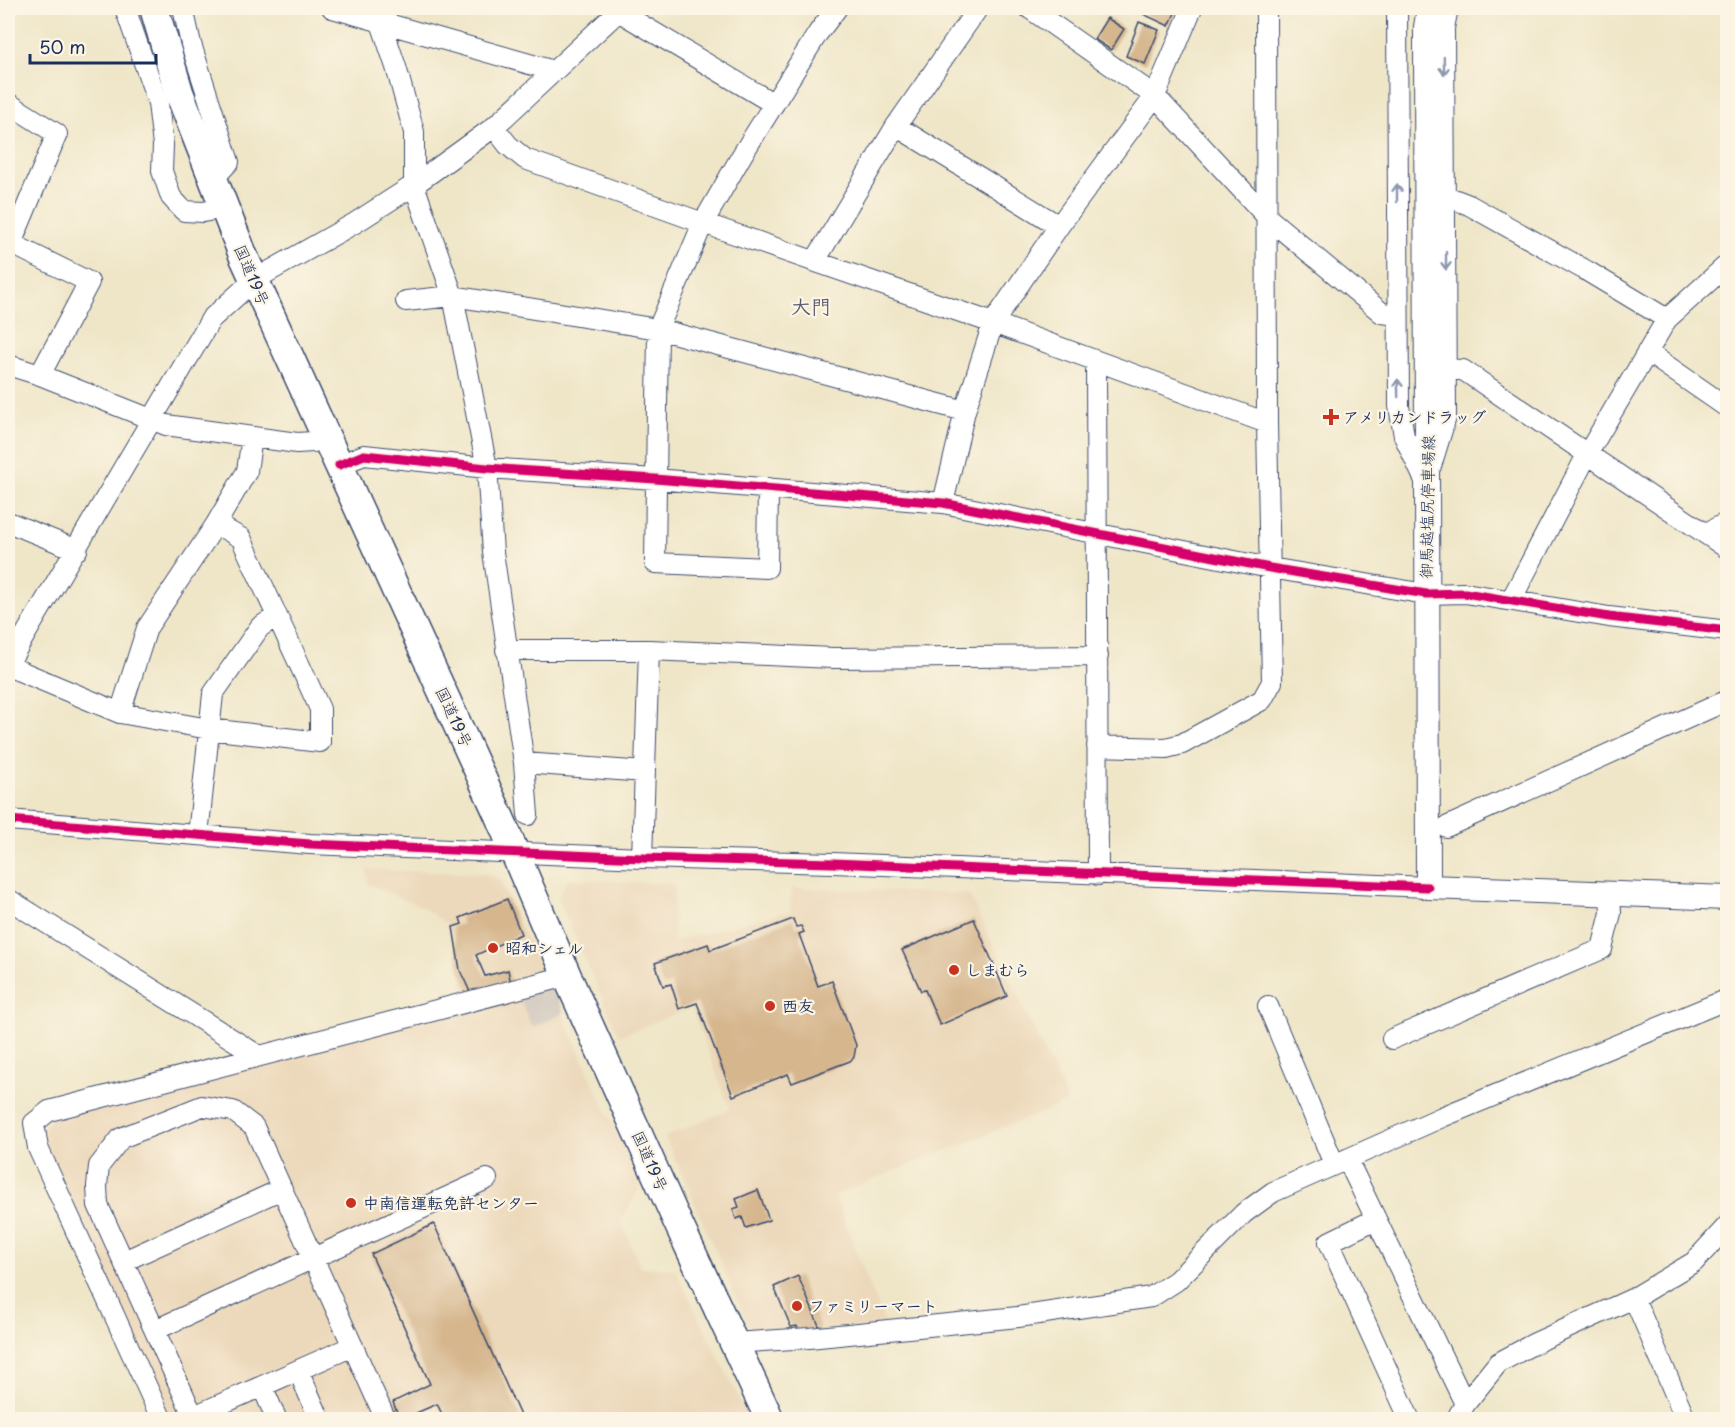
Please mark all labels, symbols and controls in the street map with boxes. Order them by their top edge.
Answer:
scale bar [30,27,156,65]
text: 50 m [39,33,86,60]
one-way arrow [1438,55,1450,75]
one-way arrow [1391,183,1403,203]
street label: 国道19号 [229,240,277,309]
one-way arrow [1440,250,1452,270]
district label: 大門 [791,291,831,321]
one-way arrow [1393,378,1404,398]
place label: アメリカンドラッグ [1343,404,1486,428]
marker: アメリカンドラッグ [1324,410,1338,424]
street label: 御馬越塩尻停車場線 [1413,435,1439,579]
street label: 国道19号 [430,682,479,751]
place label: 昭和シェル [505,935,584,959]
marker: 昭和シェル [486,941,500,955]
place label: しまむら [966,957,1030,981]
marker: しまむら [947,963,961,977]
place label: 西友 [782,993,814,1017]
marker: 西友 [763,999,777,1013]
street label: 国道19号 [627,1126,675,1195]
place label: 中南信運転免許センター [363,1190,539,1214]
marker: 中南信運転免許センター [344,1196,358,1210]
place label: ファミリーマート [809,1293,938,1317]
marker: ファミリーマート [790,1299,804,1313]

